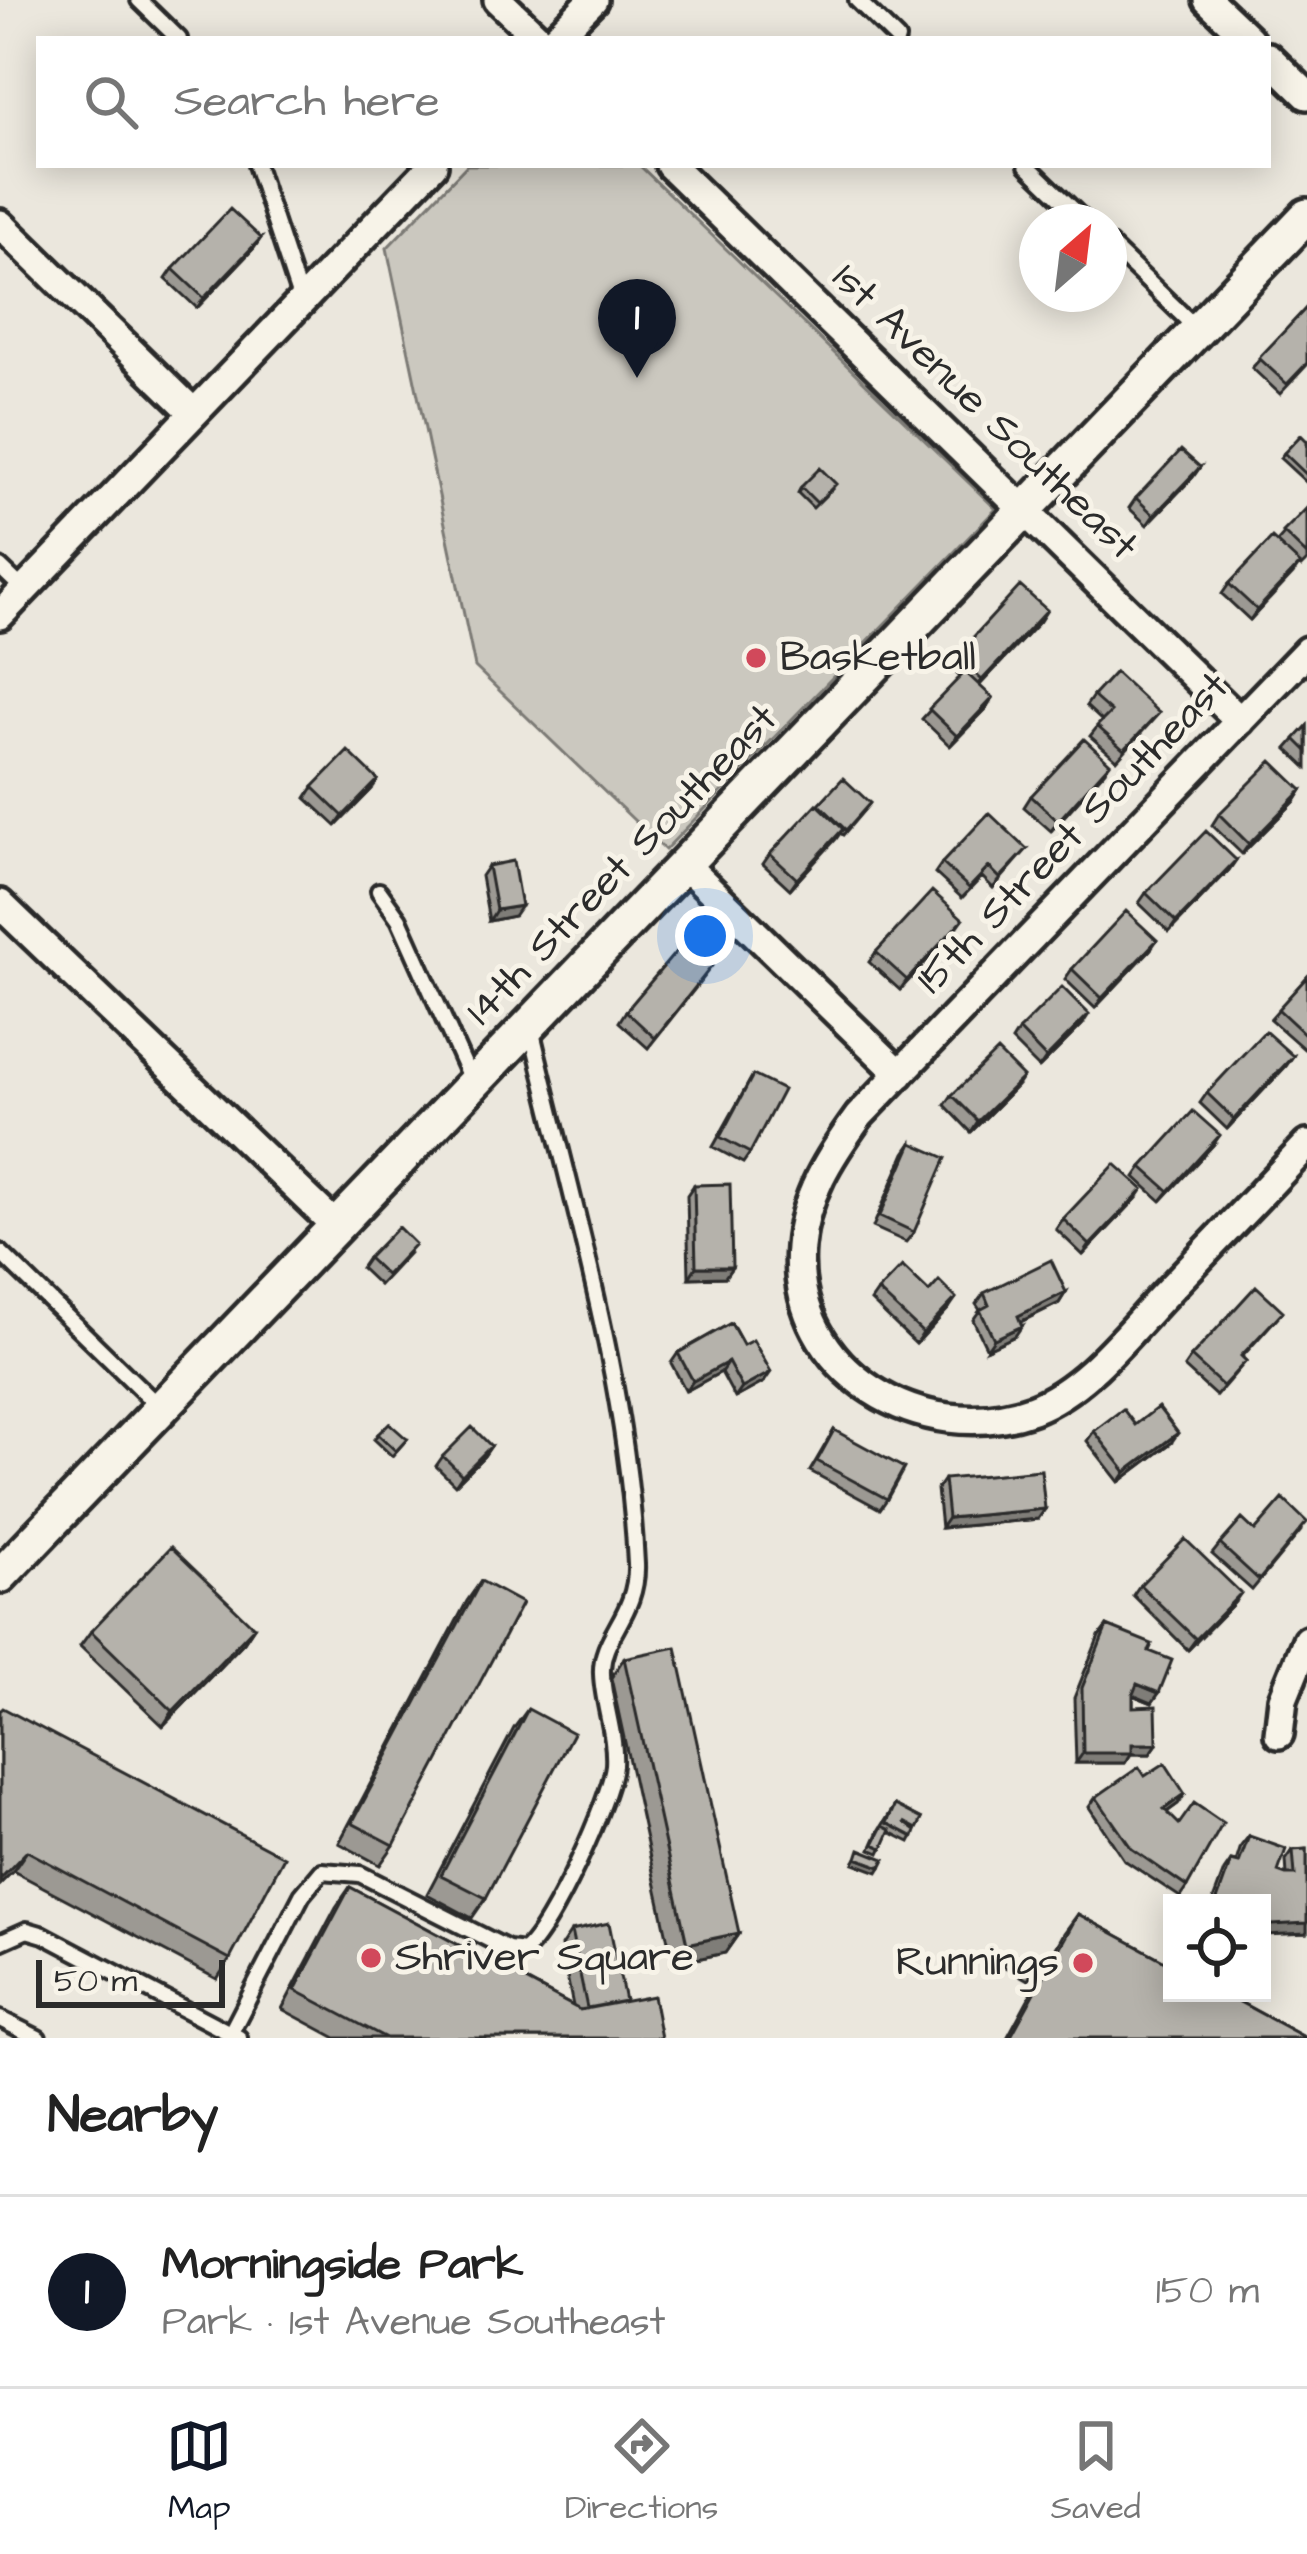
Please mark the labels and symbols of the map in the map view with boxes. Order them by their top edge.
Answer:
north arrow [1019,204,1127,312]
street label: 1st Avenue Southeast [819,250,1151,574]
pin: 1 [598,279,676,378]
place label: Basketball [780,629,976,687]
marker: Basketball [743,645,769,671]
street label: 15th Street Southeast [903,659,1243,1007]
street label: 14th Street Southeast [453,691,791,1039]
your location [675,906,735,966]
place label: Shriver Square [395,1929,694,1987]
place label: Runnings [896,1934,1059,1992]
marker: Shriver Square [358,1945,384,1971]
marker: Runnings [1070,1950,1096,1976]
scale bar [36,1954,225,2007]

